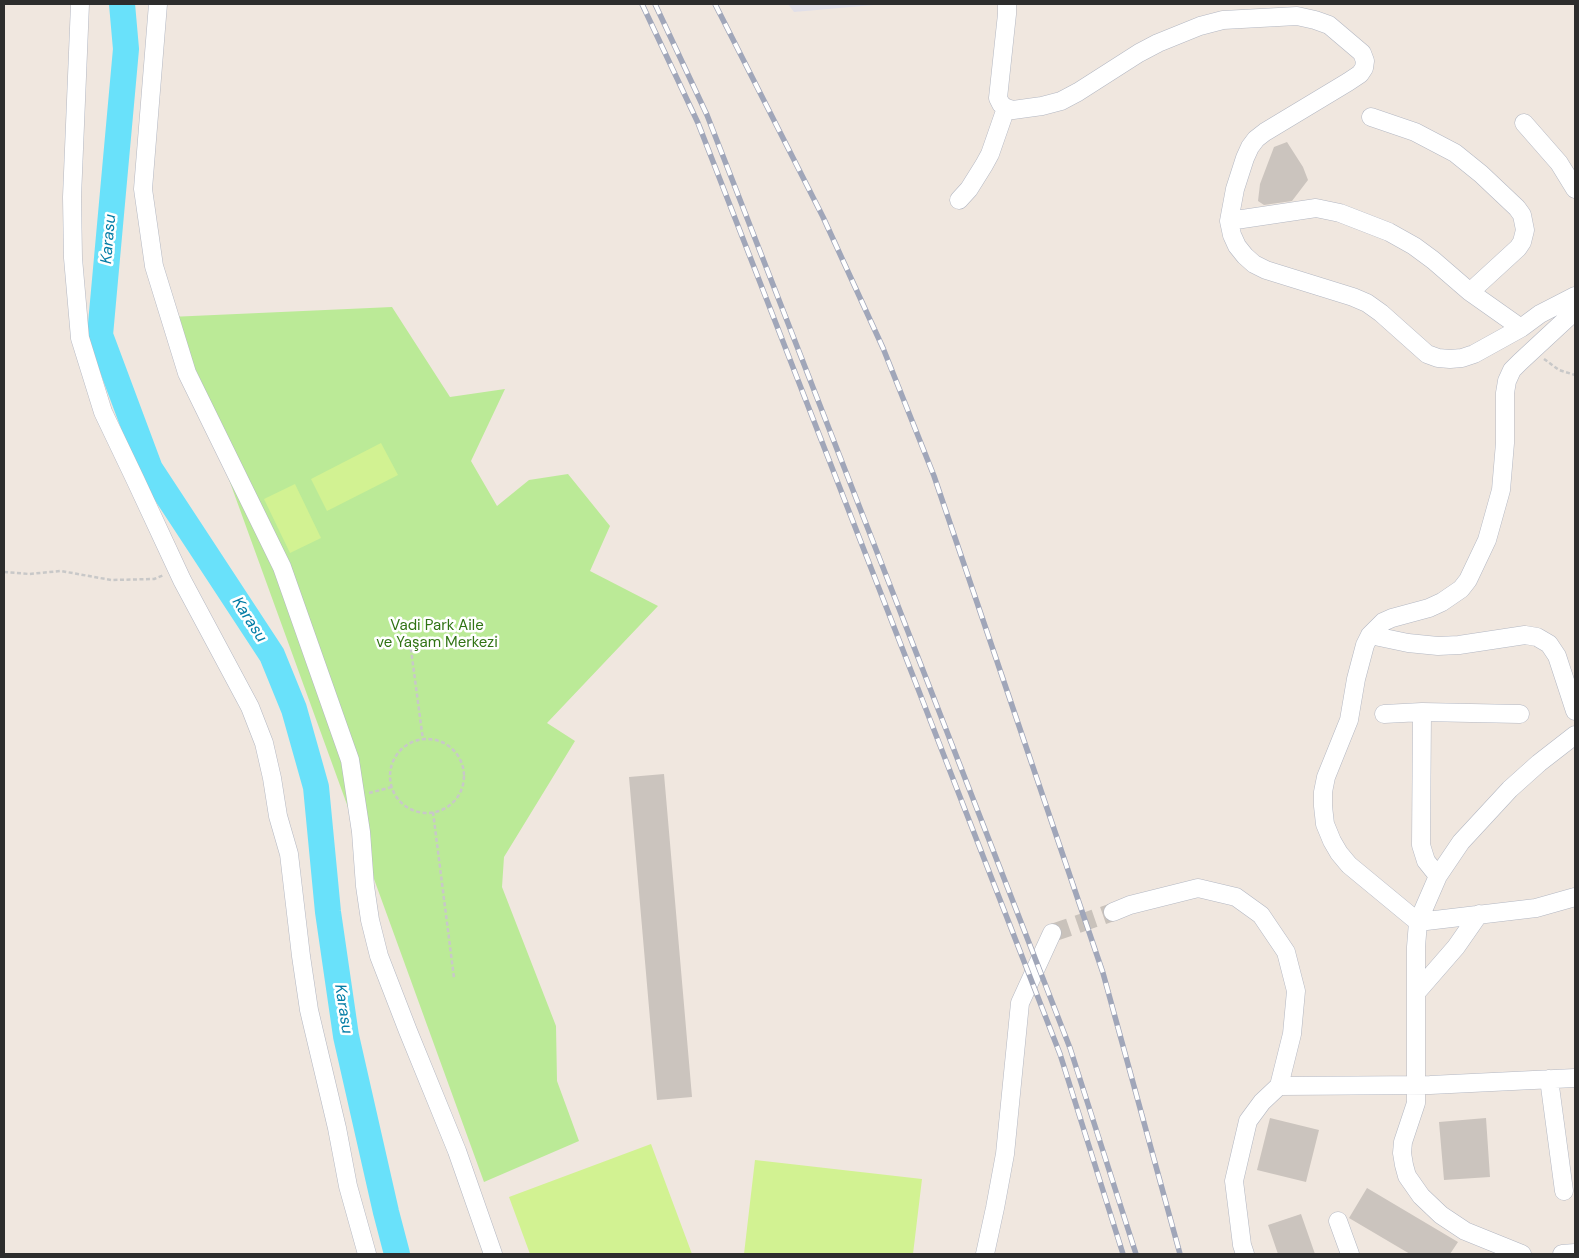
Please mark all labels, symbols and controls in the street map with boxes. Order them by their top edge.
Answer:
water label: Karasu [97,213,121,265]
water label: Karasu [227,594,271,646]
park label: Vadi Park Aile ve Yaşam Merkezi [376,617,498,652]
water label: Karasu [330,983,356,1035]

